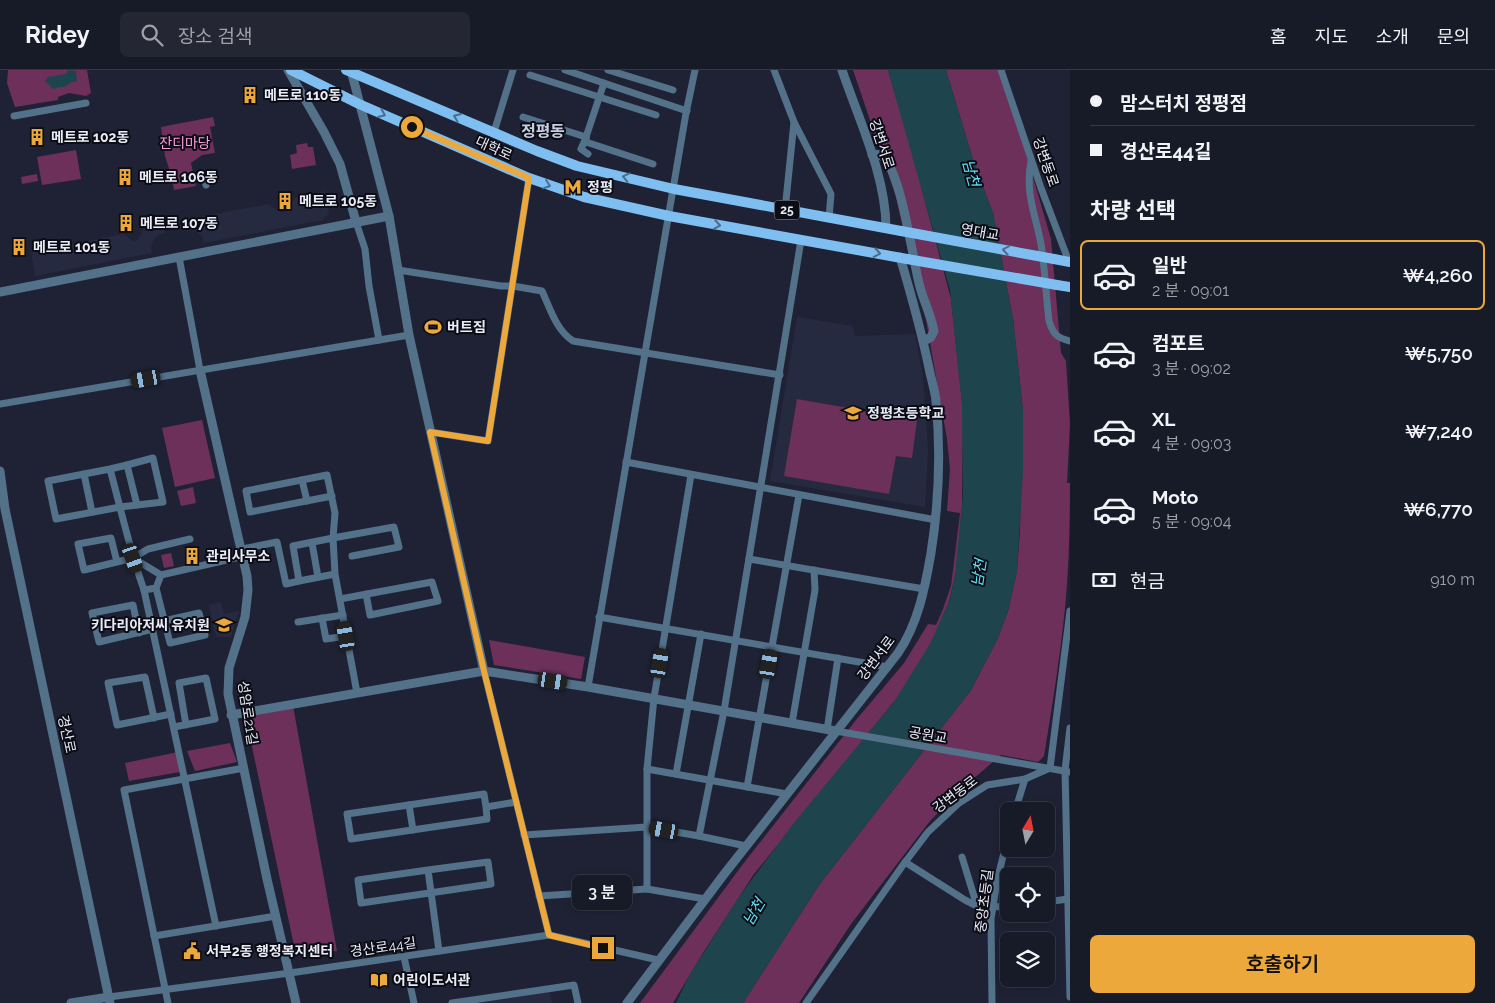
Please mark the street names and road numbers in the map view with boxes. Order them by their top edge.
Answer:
street label: 강변서로 [866,117,898,171]
street label: 대학로 [473,133,515,163]
street label: 강변동로 [1030,135,1062,189]
road number: 25 [774,200,800,220]
street label: 영대교 [960,221,1001,243]
street label: 강변서로 [854,633,898,683]
street label: 성암로21길 [235,680,261,746]
street label: 경산로 [55,713,79,755]
street label: 공원교 [908,724,949,746]
street label: 강변동로 [930,772,980,816]
street label: 중앙초등길 [972,868,996,934]
street label: 경산로44길 [349,934,417,960]

